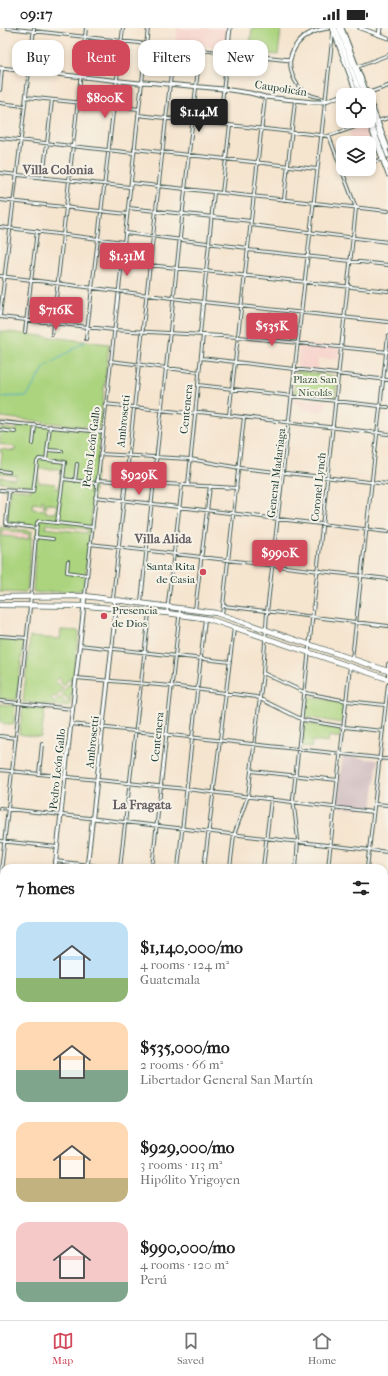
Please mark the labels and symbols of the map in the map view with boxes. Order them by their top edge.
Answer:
street label: Caupolicán [254,78,309,99]
pin: $800K [77,85,133,119]
pin: $1.14M [166,99,232,133]
district label: Villa Colonia [22,162,94,177]
pin: $1.31M [94,243,160,277]
pin: $716K [28,297,84,331]
pin: $535K [244,313,300,347]
park label: Plaza San Nicolás [293,373,338,399]
street label: Centenera [177,383,196,435]
street label: Ambrosetti [114,393,133,449]
street label: Pedro León Gallo [80,406,103,488]
street label: General Madariaga [265,427,289,519]
street label: Coronel Lynch [308,451,329,522]
pin: $929K [111,462,167,496]
district label: Villa Alida [133,531,193,546]
pin: $990K [252,540,308,574]
place label: Santa Rita de Casia [146,560,196,586]
marker: Santa Rita de Casia [198,567,208,577]
place label: Presencia de Dios [112,604,159,630]
marker: Presencia de Dios [99,611,109,621]
street label: Centenera [148,711,167,763]
street label: Ambrosetti [83,714,102,770]
street label: Pedro León Gallo [47,728,68,810]
district label: La Fragata [113,797,172,813]

